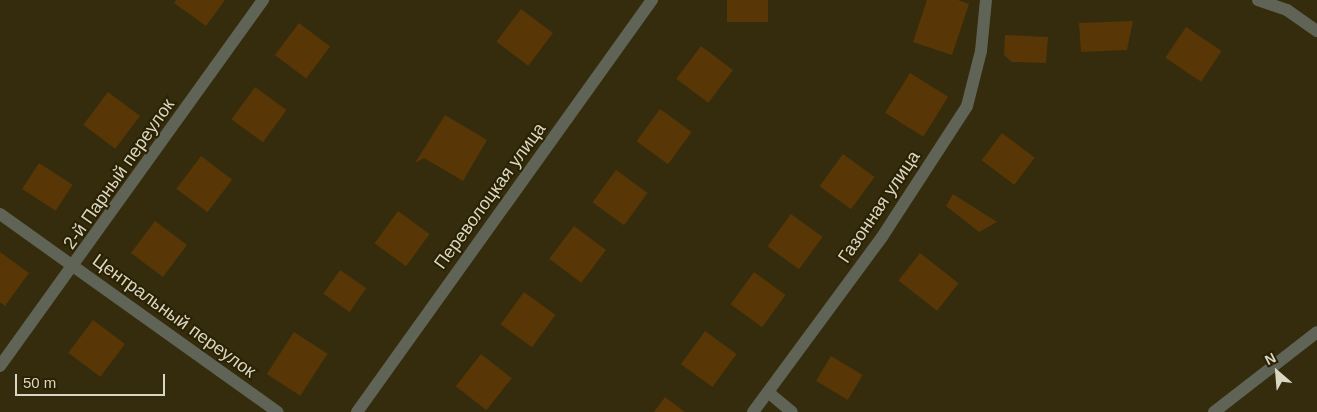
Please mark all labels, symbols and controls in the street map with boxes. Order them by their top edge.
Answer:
street label: 2-й Парный переулок [59,95,179,253]
street label: Переволоцкая улица [430,119,550,273]
street label: Газонная улица [833,147,925,267]
street label: Центральный переулок [88,250,260,382]
north arrow [1252,347,1302,397]
text: N [1262,349,1278,368]
scale bar [18,364,168,396]
text: 50 m [23,374,56,391]

